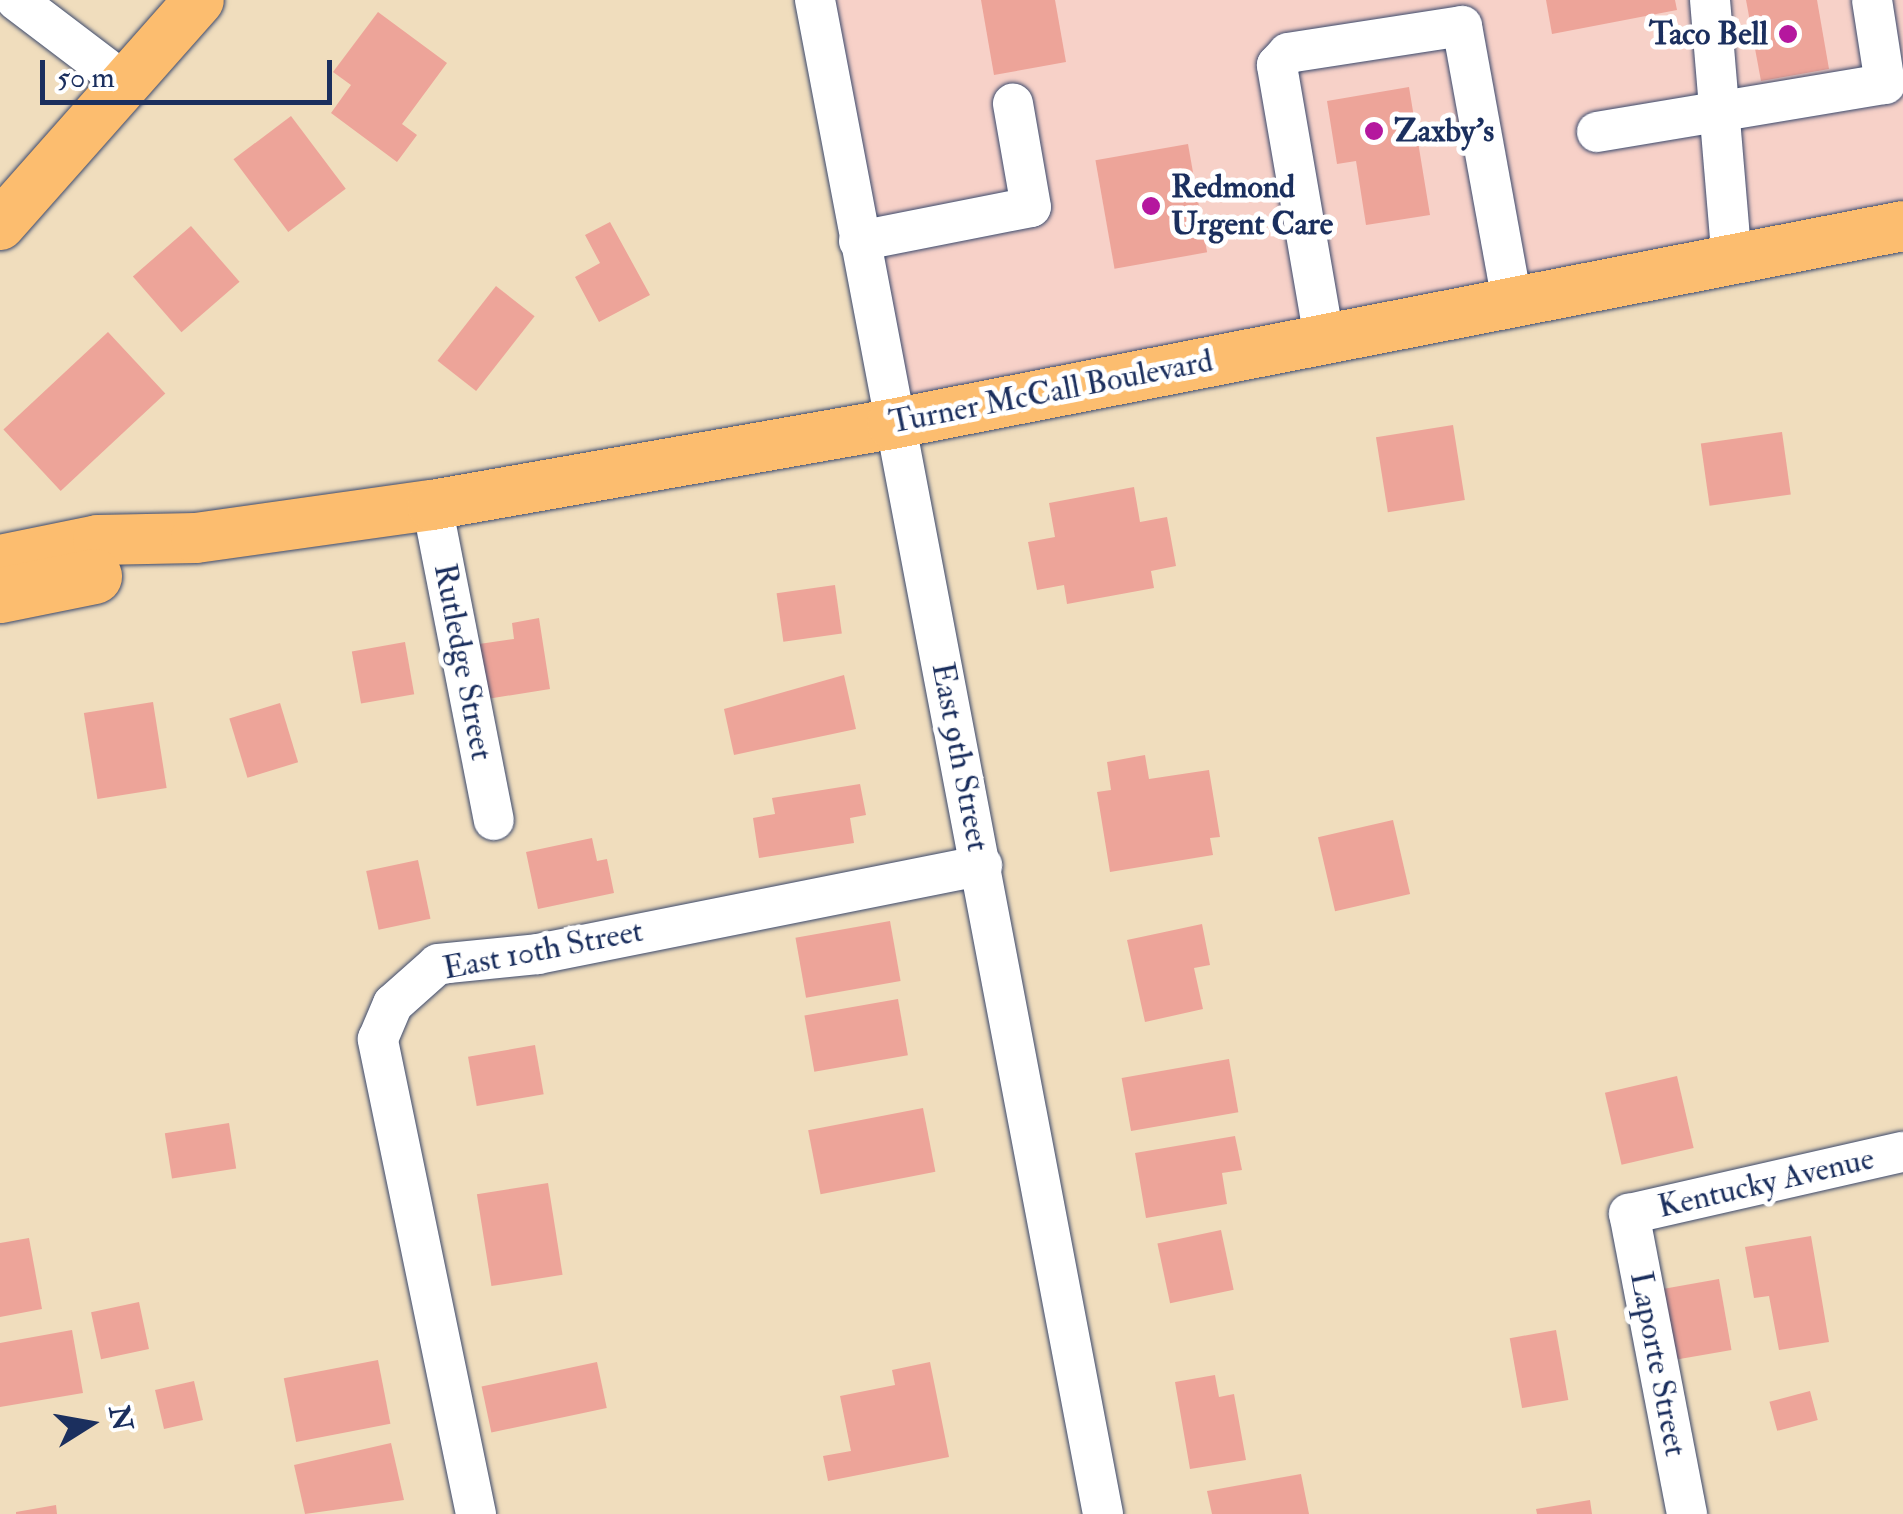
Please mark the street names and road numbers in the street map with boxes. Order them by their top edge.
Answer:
street label: Turner McCall Boulevard [886,342,1216,442]
street label: Rutledge Street [425,560,501,764]
street label: East 9th Street [923,659,997,855]
street label: East 10th Street [440,912,646,988]
street label: Kentucky Avenue [1654,1140,1878,1226]
street label: Laporte Street [1621,1268,1695,1460]

